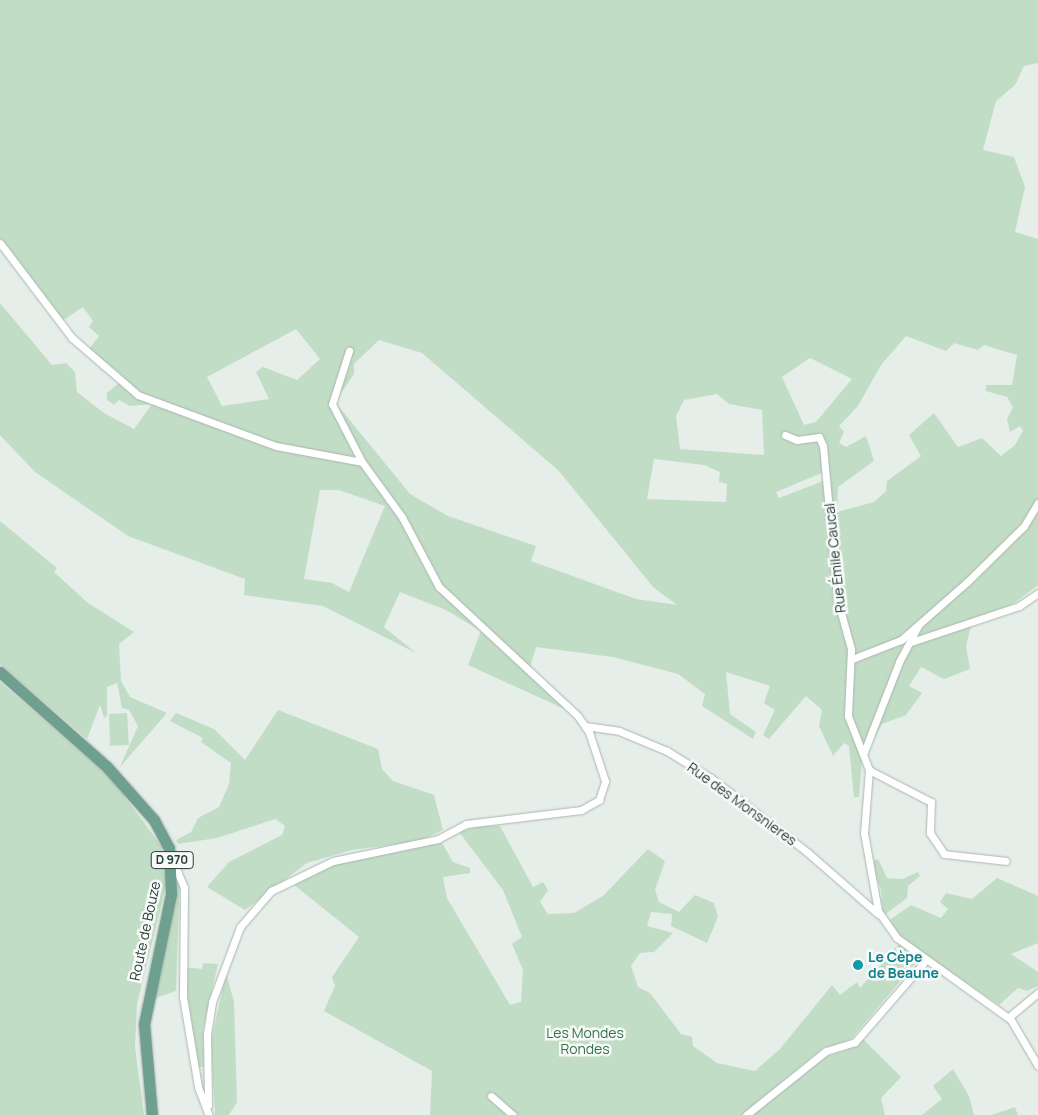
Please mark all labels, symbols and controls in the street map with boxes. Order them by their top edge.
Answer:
street label: Rue Émile Caucal [821,502,849,614]
street label: Rue des Monsnieres [684,759,800,849]
road number: D 970 [150,850,194,870]
street label: Route de Bouze [126,880,164,982]
place label: Le Cèpe de Beaune [868,949,939,982]
marker: Le Cèpe de Beaune [852,959,864,971]
park label: Les Mondes Rondes [546,1025,624,1058]

